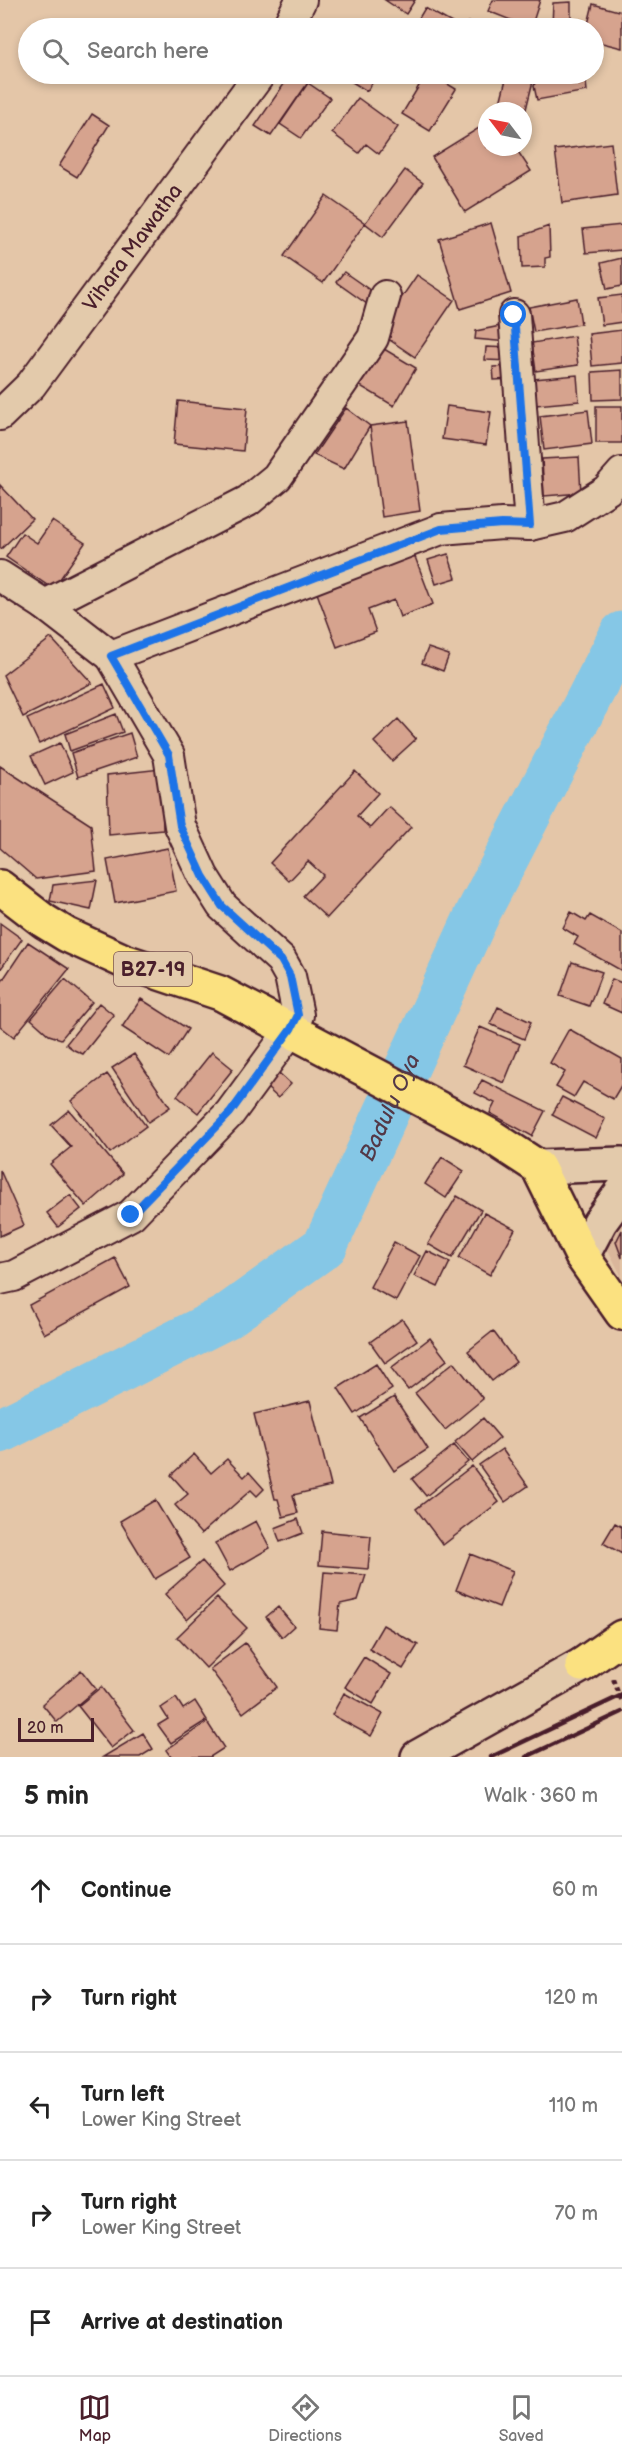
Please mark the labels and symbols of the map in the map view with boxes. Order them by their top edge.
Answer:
north arrow [478,102,532,156]
street label: Vihara Mawatha [78,179,188,316]
route start [500,301,526,327]
road number: B27-19 [114,952,192,986]
water label: Badulu Oya [354,1050,427,1165]
route end [117,1201,143,1227]
scale bar [18,1715,94,1742]

